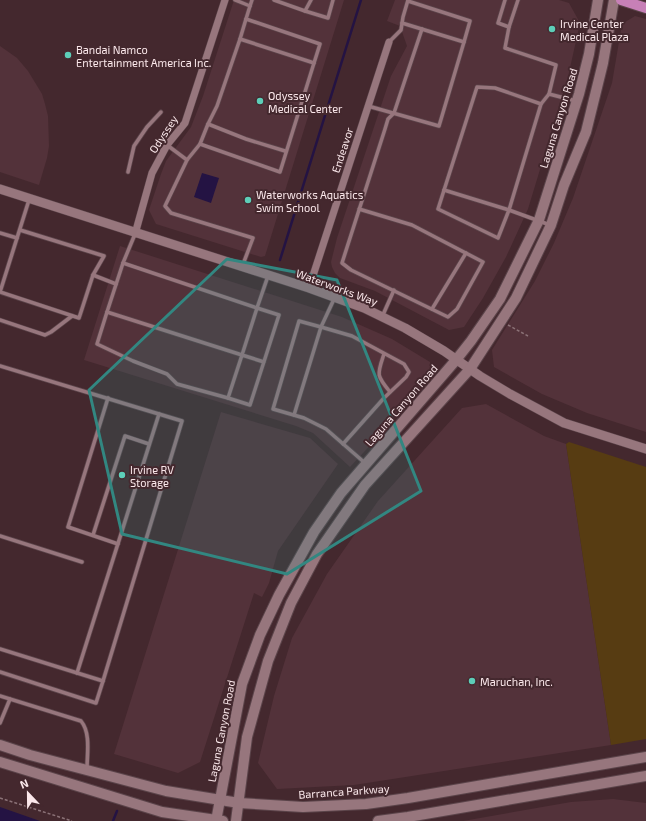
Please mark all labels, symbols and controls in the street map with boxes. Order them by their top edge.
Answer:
place label: Irvine Center Medical Plaza [560,17,629,43]
marker: Irvine Center Medical Plaza [547,24,557,34]
place label: Bandai Namco Entertainment America Inc. [76,43,211,69]
marker: Bandai Namco Entertainment America Inc. [63,50,73,60]
street label: Laguna Canyon Road [537,66,579,170]
place label: Odyssey Medical Center [268,89,343,115]
marker: Odyssey Medical Center [255,96,265,106]
street label: Odyssey [146,113,180,155]
street label: Endeavor [329,125,356,174]
place label: Waterworks Aquatics Swim School [256,188,364,214]
marker: Waterworks Aquatics Swim School [243,195,253,205]
street label: Waterworks Way [294,266,380,308]
street label: Laguna Canyon Road [362,362,440,448]
place label: Irvine RV Storage [130,463,174,489]
marker: Irvine RV Storage [117,470,127,480]
place label: Maruchan, Inc. [480,675,553,688]
marker: Maruchan, Inc. [467,676,477,686]
street label: Laguna Canyon Road [205,679,237,783]
north arrow [8,773,48,813]
text: N [18,776,30,791]
street label: Barranca Parkway [298,781,390,801]

